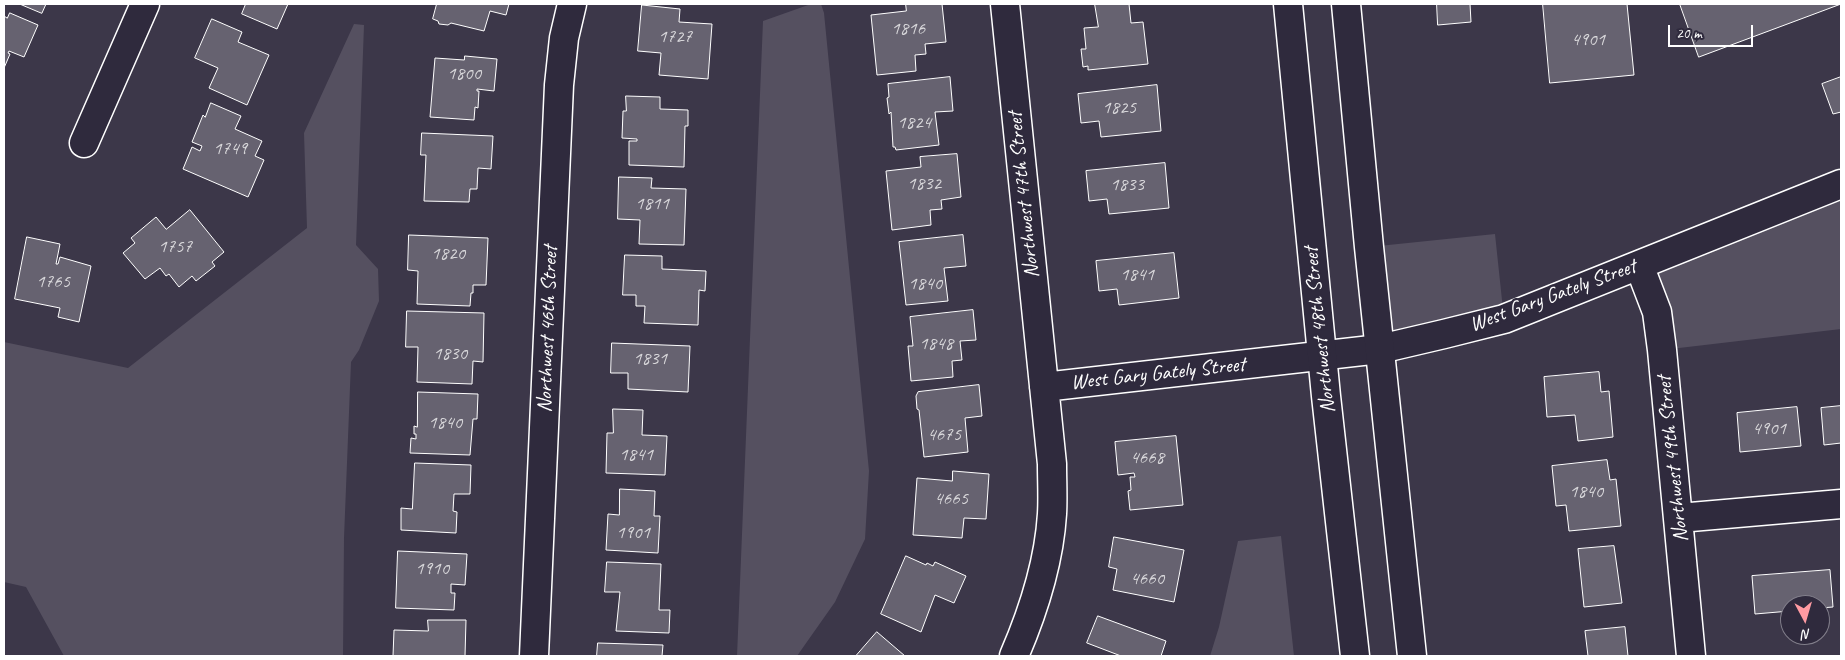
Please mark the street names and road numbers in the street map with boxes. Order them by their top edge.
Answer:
street label: Northwest 47th Street [1003,111,1045,279]
street label: Northwest 46th Street [532,245,564,413]
street label: Northwest 48th Street [1299,246,1341,414]
street label: West Gary Gately Street [1466,254,1640,338]
street label: West Gary Gately Street [1070,352,1246,396]
street label: Northwest 49th Street [1652,375,1694,543]

